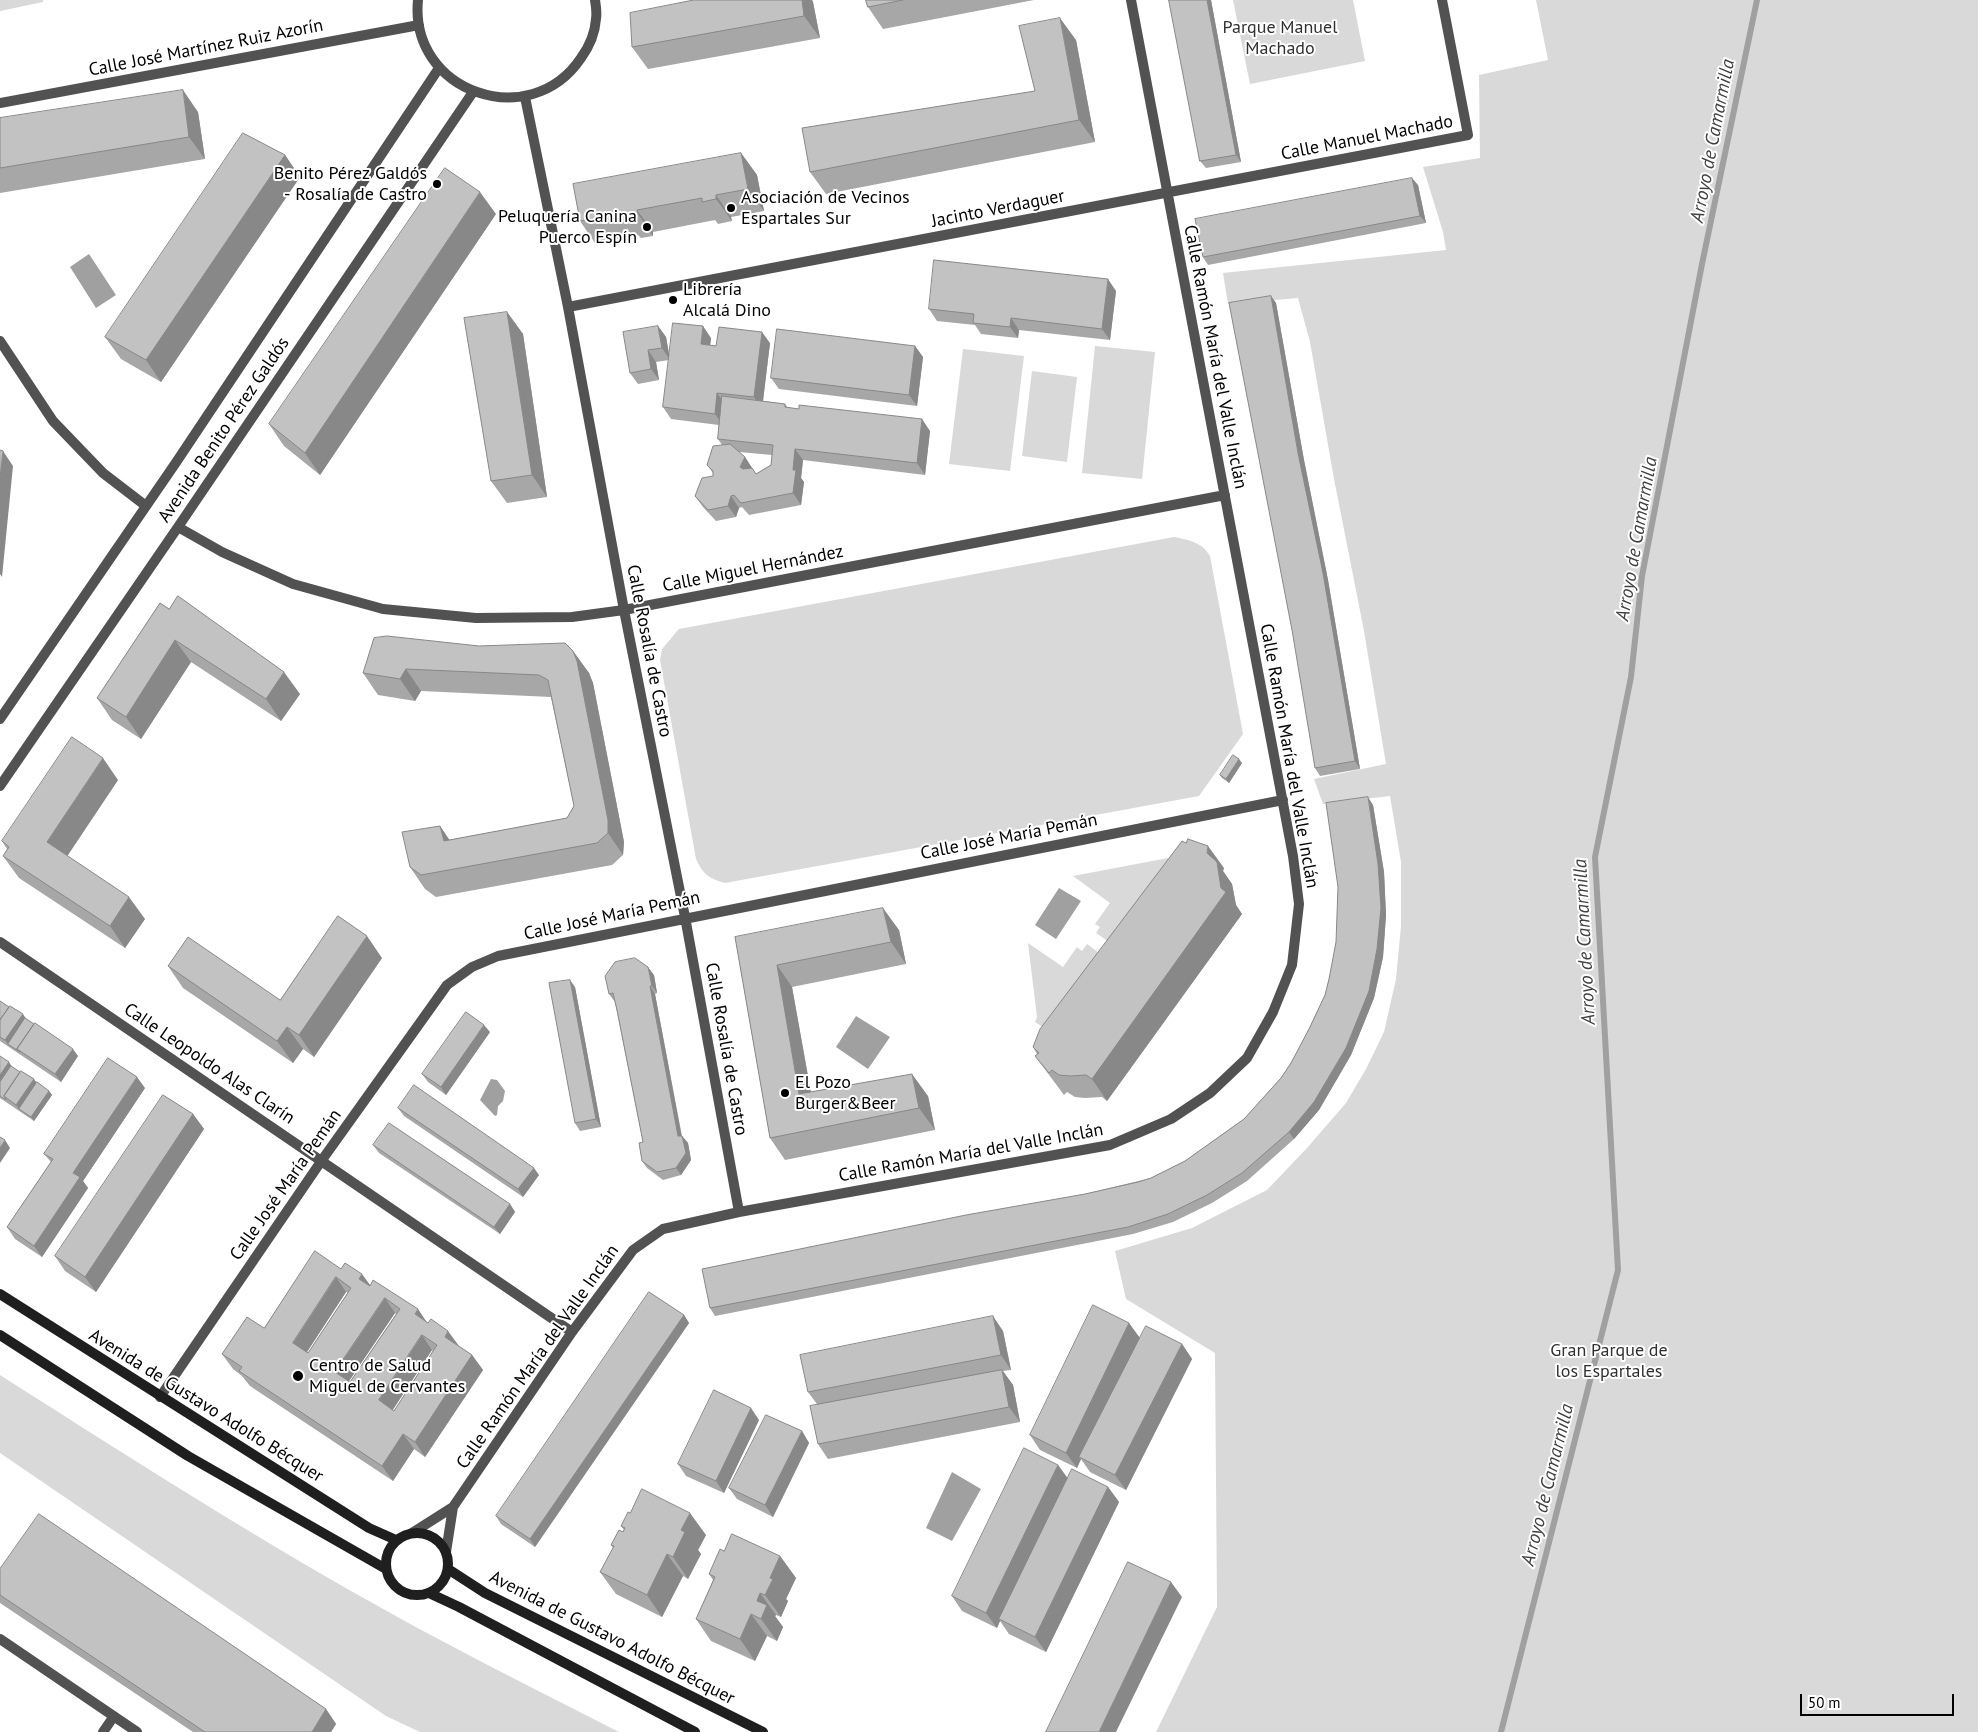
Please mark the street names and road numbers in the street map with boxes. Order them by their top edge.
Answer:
street label: Calle José Martínez Ruiz Azorín [87,15,325,81]
street label: Calle Manuel Machado [1279,111,1455,165]
street label: Jacinto Verdaguer [930,186,1066,232]
street label: Calle Ramón María del Valle Inclán [1179,223,1251,491]
street label: Avenida Benito Pérez Galdós [154,333,294,527]
street label: Calle Miguel Hernández [661,541,845,597]
street label: Calle Rosalía de Castro [622,563,676,739]
street label: Calle Ramón María del Valle Inclán [1255,622,1323,890]
street label: Calle José María Pemán [919,809,1099,865]
street label: Calle José María Pemán [522,887,702,945]
street label: Calle Rosalía de Castro [700,961,752,1137]
street label: Calle Leopoldo Alas Clarín [120,999,298,1129]
street label: Calle José María Pemán [226,1105,346,1265]
street label: Calle Ramón María del Valle Inclán [837,1119,1105,1187]
street label: Calle Ramón María del Valle Inclán [452,1241,624,1473]
street label: Avenida de Gustavo Adolfo Bécquer [85,1325,327,1487]
street label: Avenida de Gustavo Adolfo Bécquer [486,1567,738,1709]

